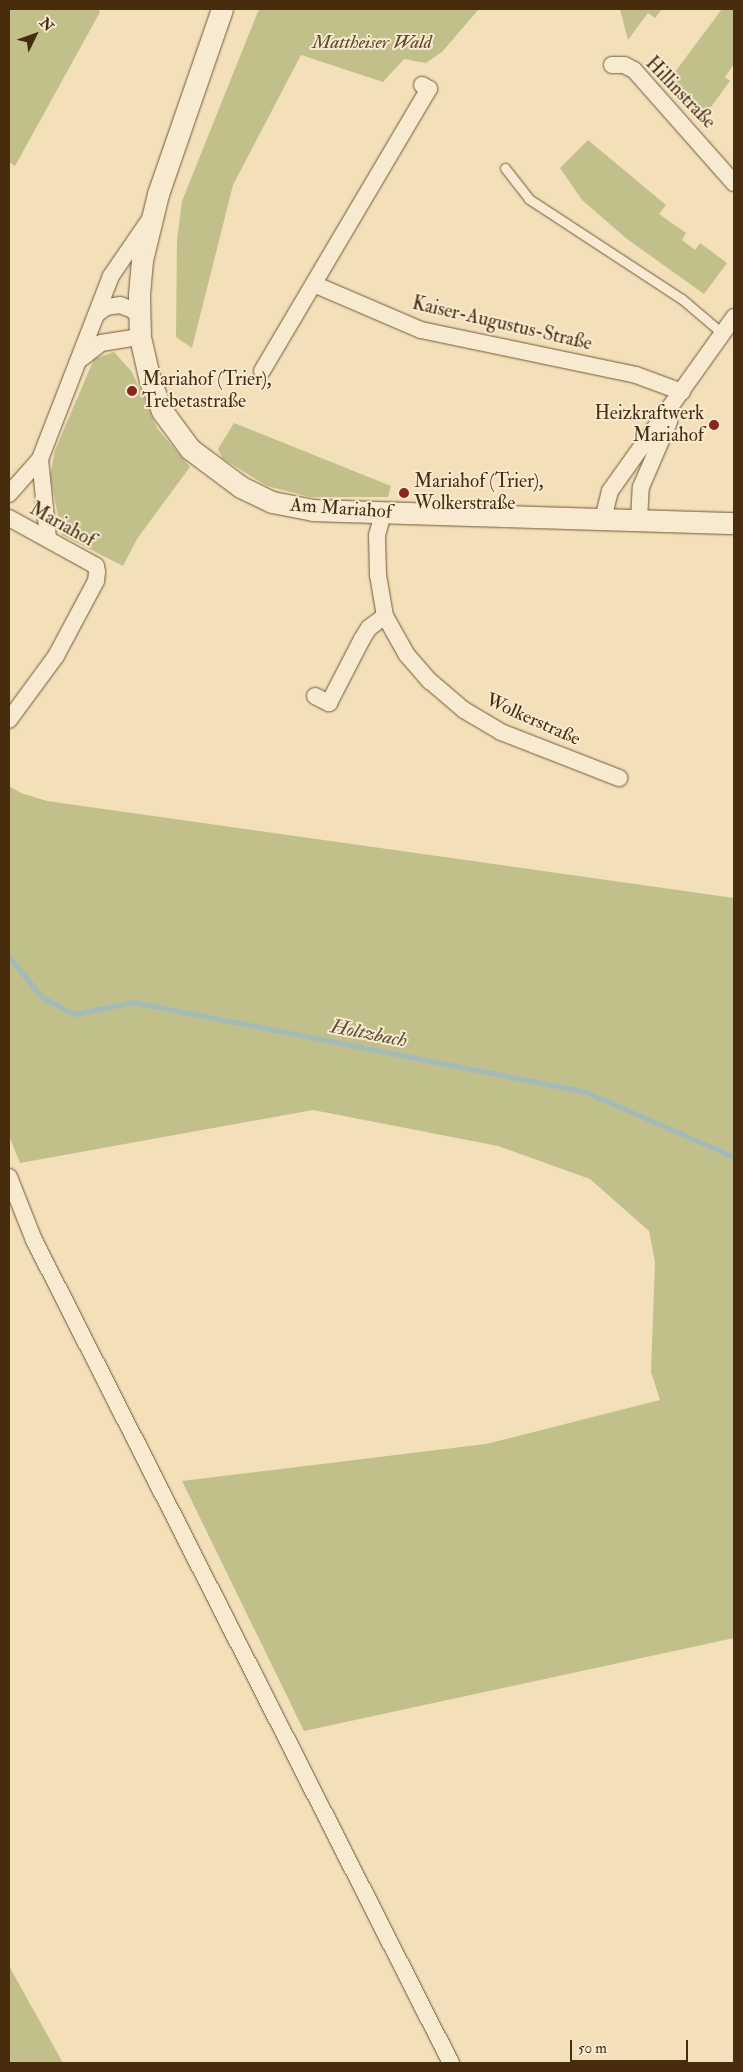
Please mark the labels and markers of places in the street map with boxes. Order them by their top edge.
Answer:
place label: Mariahof (Trier), Trebetastraße [142,369,272,413]
marker: Mariahof (Trier), Trebetastraße [126,385,138,397]
place label: Heizkraftwerk Mariahof [594,403,704,447]
marker: Heizkraftwerk Mariahof [708,419,720,431]
place label: Mariahof (Trier), Wolkerstraße [414,471,544,515]
marker: Mariahof (Trier), Wolkerstraße [398,487,410,499]

